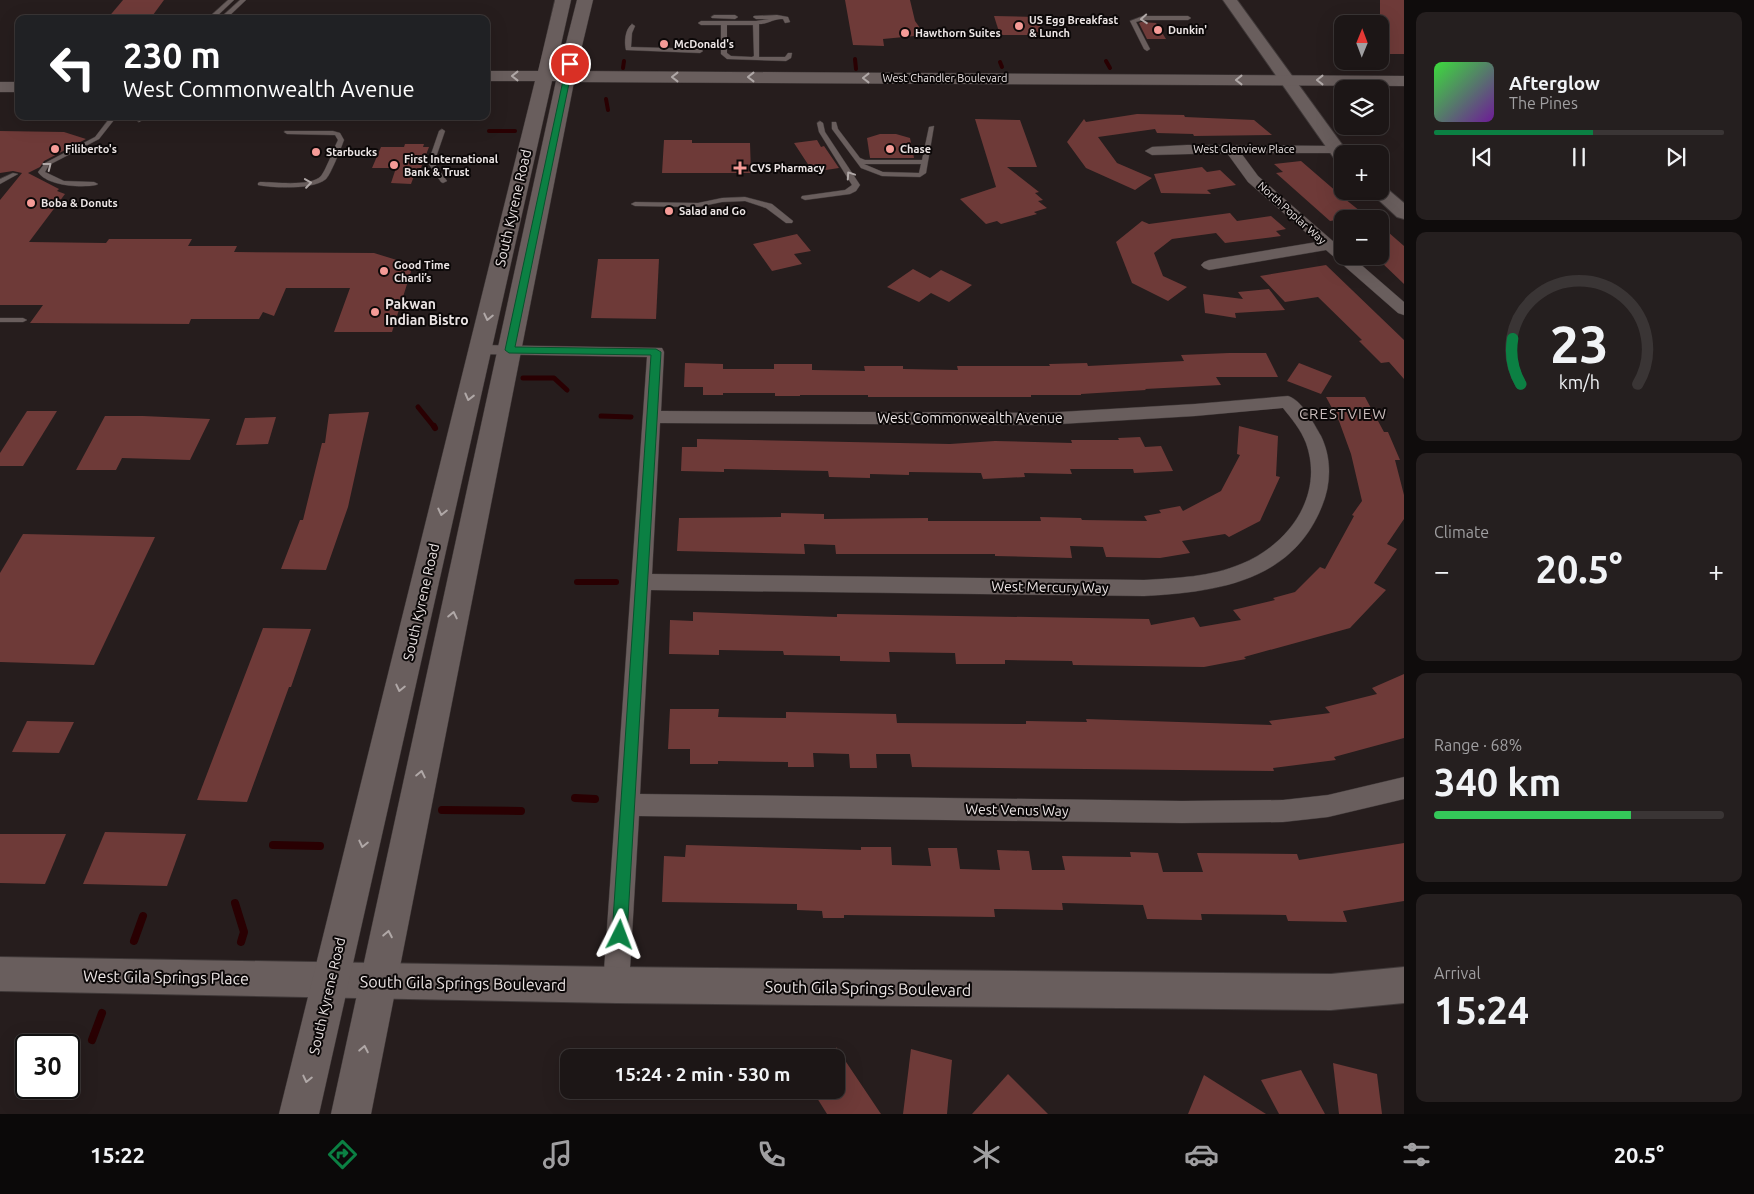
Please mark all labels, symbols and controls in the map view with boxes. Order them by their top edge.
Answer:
one-way arrow [1140,13,1148,24]
place label: US Egg Breakfast & Lunch [1029,14,1118,39]
north arrow [1334,15,1389,70]
map controls [1334,15,1389,265]
marker: US Egg Breakfast & Lunch [1013,20,1025,32]
marker: Dunkin' [1152,24,1164,36]
place label: Dunkin' [1168,24,1207,36]
marker: Hawthorn Suites [899,27,911,39]
place label: Hawthorn Suites [915,27,1001,39]
icon: left [40,35,105,100]
text: 230 m [123,35,221,75]
marker: McDonald's [658,38,670,50]
place label: McDonald's [674,38,734,50]
pin [549,43,591,85]
icon: arrive [556,50,584,78]
one-way arrow [511,71,518,81]
one-way arrow [671,72,678,82]
one-way arrow [747,72,754,82]
street label: West Chandler Boulevard [883,72,1008,84]
text: Afterglow [1509,72,1600,94]
one-way arrow [862,73,870,83]
one-way arrow [1234,75,1242,85]
one-way arrow [1316,75,1324,85]
text: West Commonwealth Avenue [123,76,415,101]
button: layers [1334,80,1389,135]
text: The Pines [1509,94,1578,112]
marker: Filiberto's [49,143,61,155]
place label: Filiberto's [65,143,117,155]
marker: Chase [884,143,896,155]
place label: Chase [900,143,931,155]
street label: West Glenview Place [1193,143,1295,155]
icon: previous [1468,143,1496,171]
icon: pause [1565,143,1593,171]
icon: next [1662,143,1690,171]
button: + [1334,145,1389,200]
marker: Starbucks [310,146,322,158]
place label: Starbucks [326,146,377,158]
street label: South Kyrene Road [492,148,534,268]
place label: First International Bank & Trust [404,153,499,178]
marker: First International Bank & Trust [388,159,400,171]
one-way arrow [43,162,52,171]
marker: CVS Pharmacy [734,162,746,174]
place label: CVS Pharmacy [750,162,825,174]
one-way arrow [847,171,856,180]
one-way arrow [305,178,313,189]
street label: North Poplar Way [1256,179,1329,247]
marker: Boba & Donuts [25,197,37,209]
place label: Boba & Donuts [41,197,118,209]
marker: Salad and Go [663,205,675,217]
place label: Salad and Go [679,205,746,217]
button: − [1334,210,1389,265]
place label: Good Time Charli’s [394,259,450,284]
marker: Good Time Charli’s [378,265,390,277]
place label: Pakwan Indian Bistro [385,296,469,328]
marker: Pakwan Indian Bistro [369,306,381,318]
one-way arrow [483,312,494,321]
text: 23 [1550,315,1608,373]
text: km/h [1558,372,1600,392]
one-way arrow [465,392,475,401]
district label: CRESTVIEW [1299,405,1387,422]
street label: West Commonwealth Avenue [877,410,1063,426]
one-way arrow [437,508,448,517]
text: Climate [1434,523,1489,541]
street label: South Kyrene Road [400,542,442,662]
text: 20.5° [1535,548,1623,590]
text: − [1434,555,1450,586]
text: + [1708,555,1724,586]
street label: West Mercury Way [991,578,1109,596]
one-way arrow [448,611,458,620]
one-way arrow [395,684,406,693]
text: Range · 68% [1434,736,1522,754]
text: 340 km [1434,761,1561,803]
one-way arrow [415,770,425,779]
street label: West Venus Way [965,801,1069,819]
one-way arrow [358,839,369,848]
position arrow [593,908,645,960]
one-way arrow [382,929,393,938]
street label: South Kyrene Road [306,936,348,1056]
text: Arrival [1434,964,1481,982]
street label: West Gila Springs Place [83,967,249,987]
street label: South Gila Springs Boulevard [360,972,566,994]
street label: South Gila Springs Boulevard [765,977,971,999]
text: 15:24 [1434,989,1529,1031]
speed limit sign: 30 [15,1034,80,1099]
one-way arrow [358,1045,369,1053]
text: 15:24 · 2 min · 530 m [615,1063,790,1085]
one-way arrow [302,1074,313,1083]
icon: directions [325,1137,360,1172]
icon: music [540,1137,575,1172]
icon: phone [754,1137,789,1172]
icon: climate [969,1137,1004,1172]
icon: car [1184,1137,1219,1172]
icon: filters [1399,1137,1434,1172]
text: 15:22 [90,1142,145,1167]
text: 20.5° [1614,1142,1664,1167]

